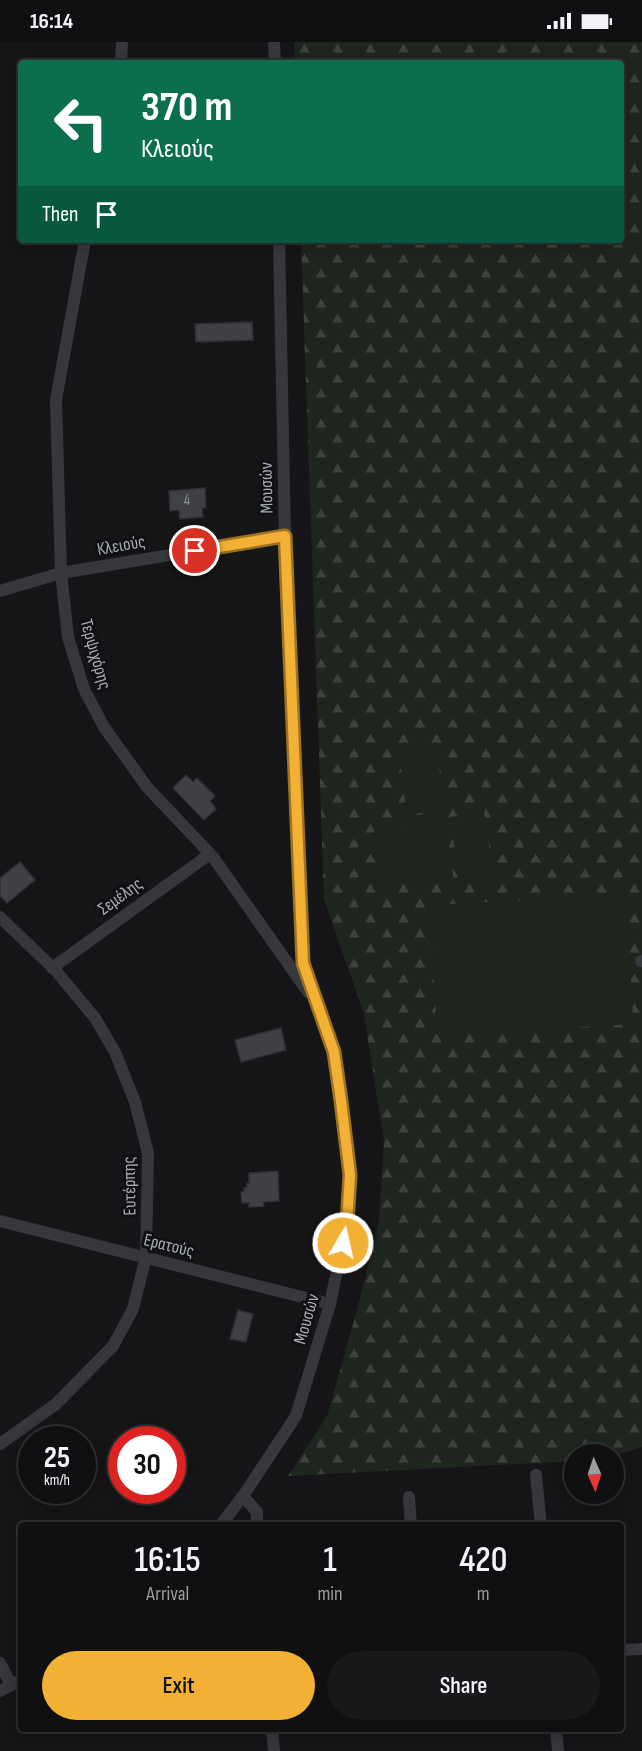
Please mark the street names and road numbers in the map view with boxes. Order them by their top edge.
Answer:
street label: Μουσών [256,462,277,514]
street label: Κλειούς [95,531,147,560]
street label: Τερψιχόρης [76,617,116,692]
street label: Σεμέλης [94,873,147,920]
street label: Ευτέρπης [118,1156,141,1216]
street label: Ερατούς [142,1229,196,1262]
street label: Μουσών [289,1292,324,1347]

